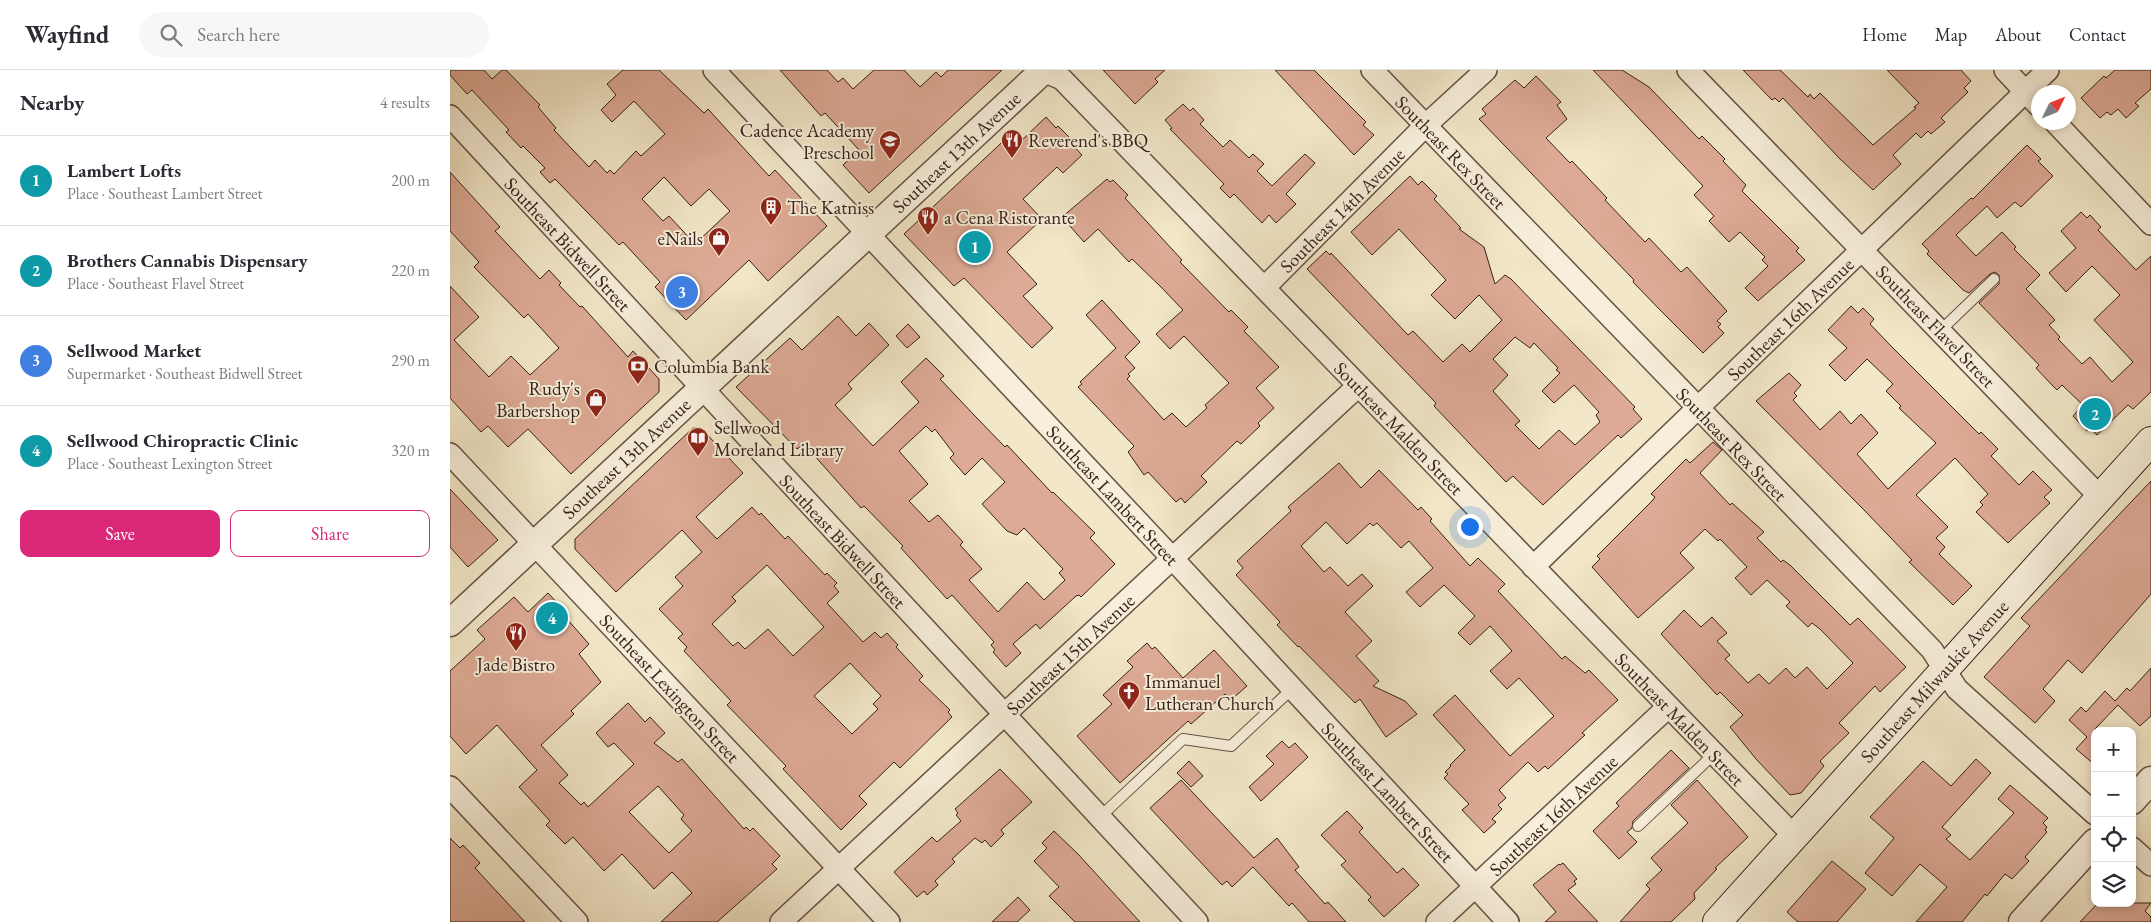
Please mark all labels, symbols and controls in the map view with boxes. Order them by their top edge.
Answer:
search box [139,12,489,57]
text: Wayfind [25,19,109,50]
icon: search [157,21,185,49]
text: Search here [197,22,280,47]
text: Home [1862,23,1907,46]
text: Map [1935,23,1967,46]
text: About [1995,23,2041,46]
text: Contact [2069,23,2126,46]
north arrow [2031,85,2076,130]
street label: Southeast 13th Avenue [887,86,1026,219]
text: Nearby [20,89,84,116]
street label: Southeast Rex Street [1390,90,1512,215]
text: 4 results [380,92,430,113]
place label: Cadence Academy Preschool [740,118,875,165]
restaurant icon: Reverend's BBQ [1000,128,1024,159]
place label: Reverend's BBQ [1028,128,1151,153]
school or university icon: Cadence Academy Preschool [878,129,902,160]
street label: Southeast 14th Avenue [1274,142,1410,278]
text: Lambert Lofts [67,158,181,183]
text: 1 [32,170,40,191]
text: 200 m [391,170,430,191]
street label: Southeast Bidwell Street [499,172,636,317]
text: Place · Southeast Lambert Street [67,183,263,204]
building icon: The Katniss [759,195,783,226]
place label: The Katniss [787,195,874,220]
restaurant icon: a Cena Ristorante [916,205,940,236]
place label: a Cena Ristorante [944,205,1075,230]
place label: eNails [658,226,703,251]
shop icon: eNails [707,226,731,257]
pin: 1 [959,228,991,266]
text: Brothers Cannabis Dispensary [67,248,308,273]
street label: Southeast 16th Avenue [1722,252,1859,386]
street label: Southeast Flavel Street [1870,259,2001,393]
text: 2 [32,260,40,281]
text: 220 m [391,260,430,281]
text: Place · Southeast Flavel Street [67,273,244,294]
pin: 3 [666,273,698,311]
text: Sellwood Market [67,338,201,363]
text: 3 [32,350,40,371]
text: 290 m [391,350,430,371]
bank icon: Columbia Bank [626,354,650,385]
place label: Columbia Bank [654,354,771,379]
street label: Southeast Malden Street [1328,356,1469,500]
text: Supermarket · Southeast Bidwell Street [67,363,303,384]
place label: Rudy's Barbershop [496,376,580,423]
street label: Southeast Rex Street [1671,382,1793,507]
shop icon: Rudy's Barbershop [584,387,608,418]
street label: Southeast 13th Avenue [557,392,696,525]
pin: 2 [2079,395,2111,433]
place label: Sellwood Moreland Library [714,415,844,462]
street label: Southeast Lambert Street [1041,420,1184,571]
library icon: Sellwood Moreland Library [686,426,710,457]
text: Sellwood Chiropractic Clinic [67,428,298,453]
text: 4 [32,440,40,461]
text: 320 m [391,440,430,461]
text: Place · Southeast Lexington Street [67,453,272,474]
street label: Southeast Bidwell Street [774,469,911,614]
button: Save [20,510,220,557]
button: Share [230,510,430,557]
your location [1457,514,1483,540]
street label: Southeast 15th Avenue [1001,588,1140,721]
street label: Southeast Milwaukie Avenue [1855,595,2014,768]
pin: 4 [536,599,568,637]
street label: Southeast Lexington Street [594,608,745,768]
restaurant icon: Jade Bistro [504,621,528,652]
street label: Southeast Malden Street [1609,647,1750,791]
place label: Jade Bistro [475,652,555,677]
place label: Immanuel Lutheran Church [1145,669,1274,716]
church icon: Immanuel Lutheran Church [1117,680,1141,711]
street label: Southeast Lambert Street [1316,717,1459,868]
map controls [2091,727,2136,907]
button: + [2091,727,2136,772]
street label: Southeast 16th Avenue [1484,749,1623,882]
button: − [2091,772,2136,817]
button: locate [2091,817,2136,862]
button: layers [2091,862,2136,907]

